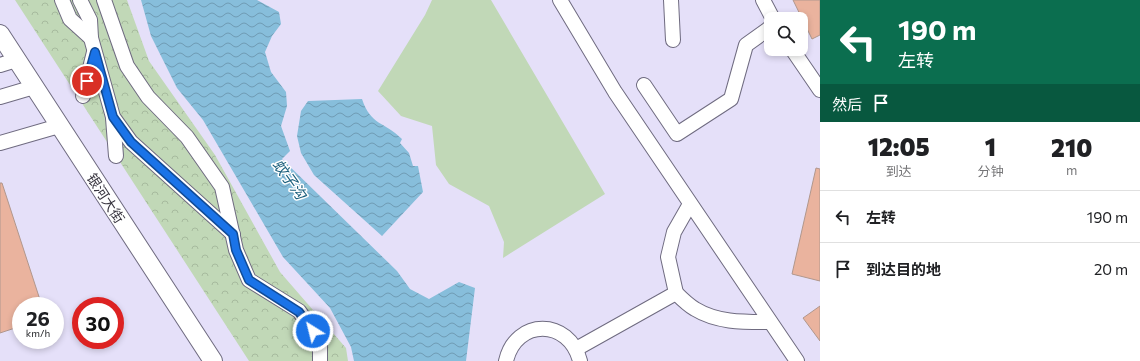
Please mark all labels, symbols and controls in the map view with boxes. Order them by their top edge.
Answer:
map controls [764,12,808,56]
button: search [764,12,808,56]
text: 190 m [898,12,976,46]
icon: left [832,16,884,68]
text: 左转 [898,49,934,71]
pin [70,64,104,98]
icon: arrive [76,70,98,92]
icon: arrive [870,92,892,114]
text: 然后 [832,95,862,113]
text: 12:05 [868,132,930,161]
text: 1 [985,132,996,161]
text: 210 [1051,133,1092,162]
water label: 蚊子沟 [269,156,312,204]
text: m [1066,162,1077,178]
text: 到达 [886,163,912,179]
text: 分钟 [977,163,1003,179]
street label: 银河大街 [84,170,128,226]
icon: left [832,206,854,228]
text: 左转 [866,208,896,226]
text: 190 m [1087,208,1128,226]
icon: arrive [832,258,854,280]
text: 到达目的地 [866,260,941,278]
text: 20 m [1094,260,1128,278]
speed limit sign: 30 [72,297,124,349]
text: 26 [26,306,50,330]
position arrow [292,310,334,352]
text: km/h [26,327,50,339]

